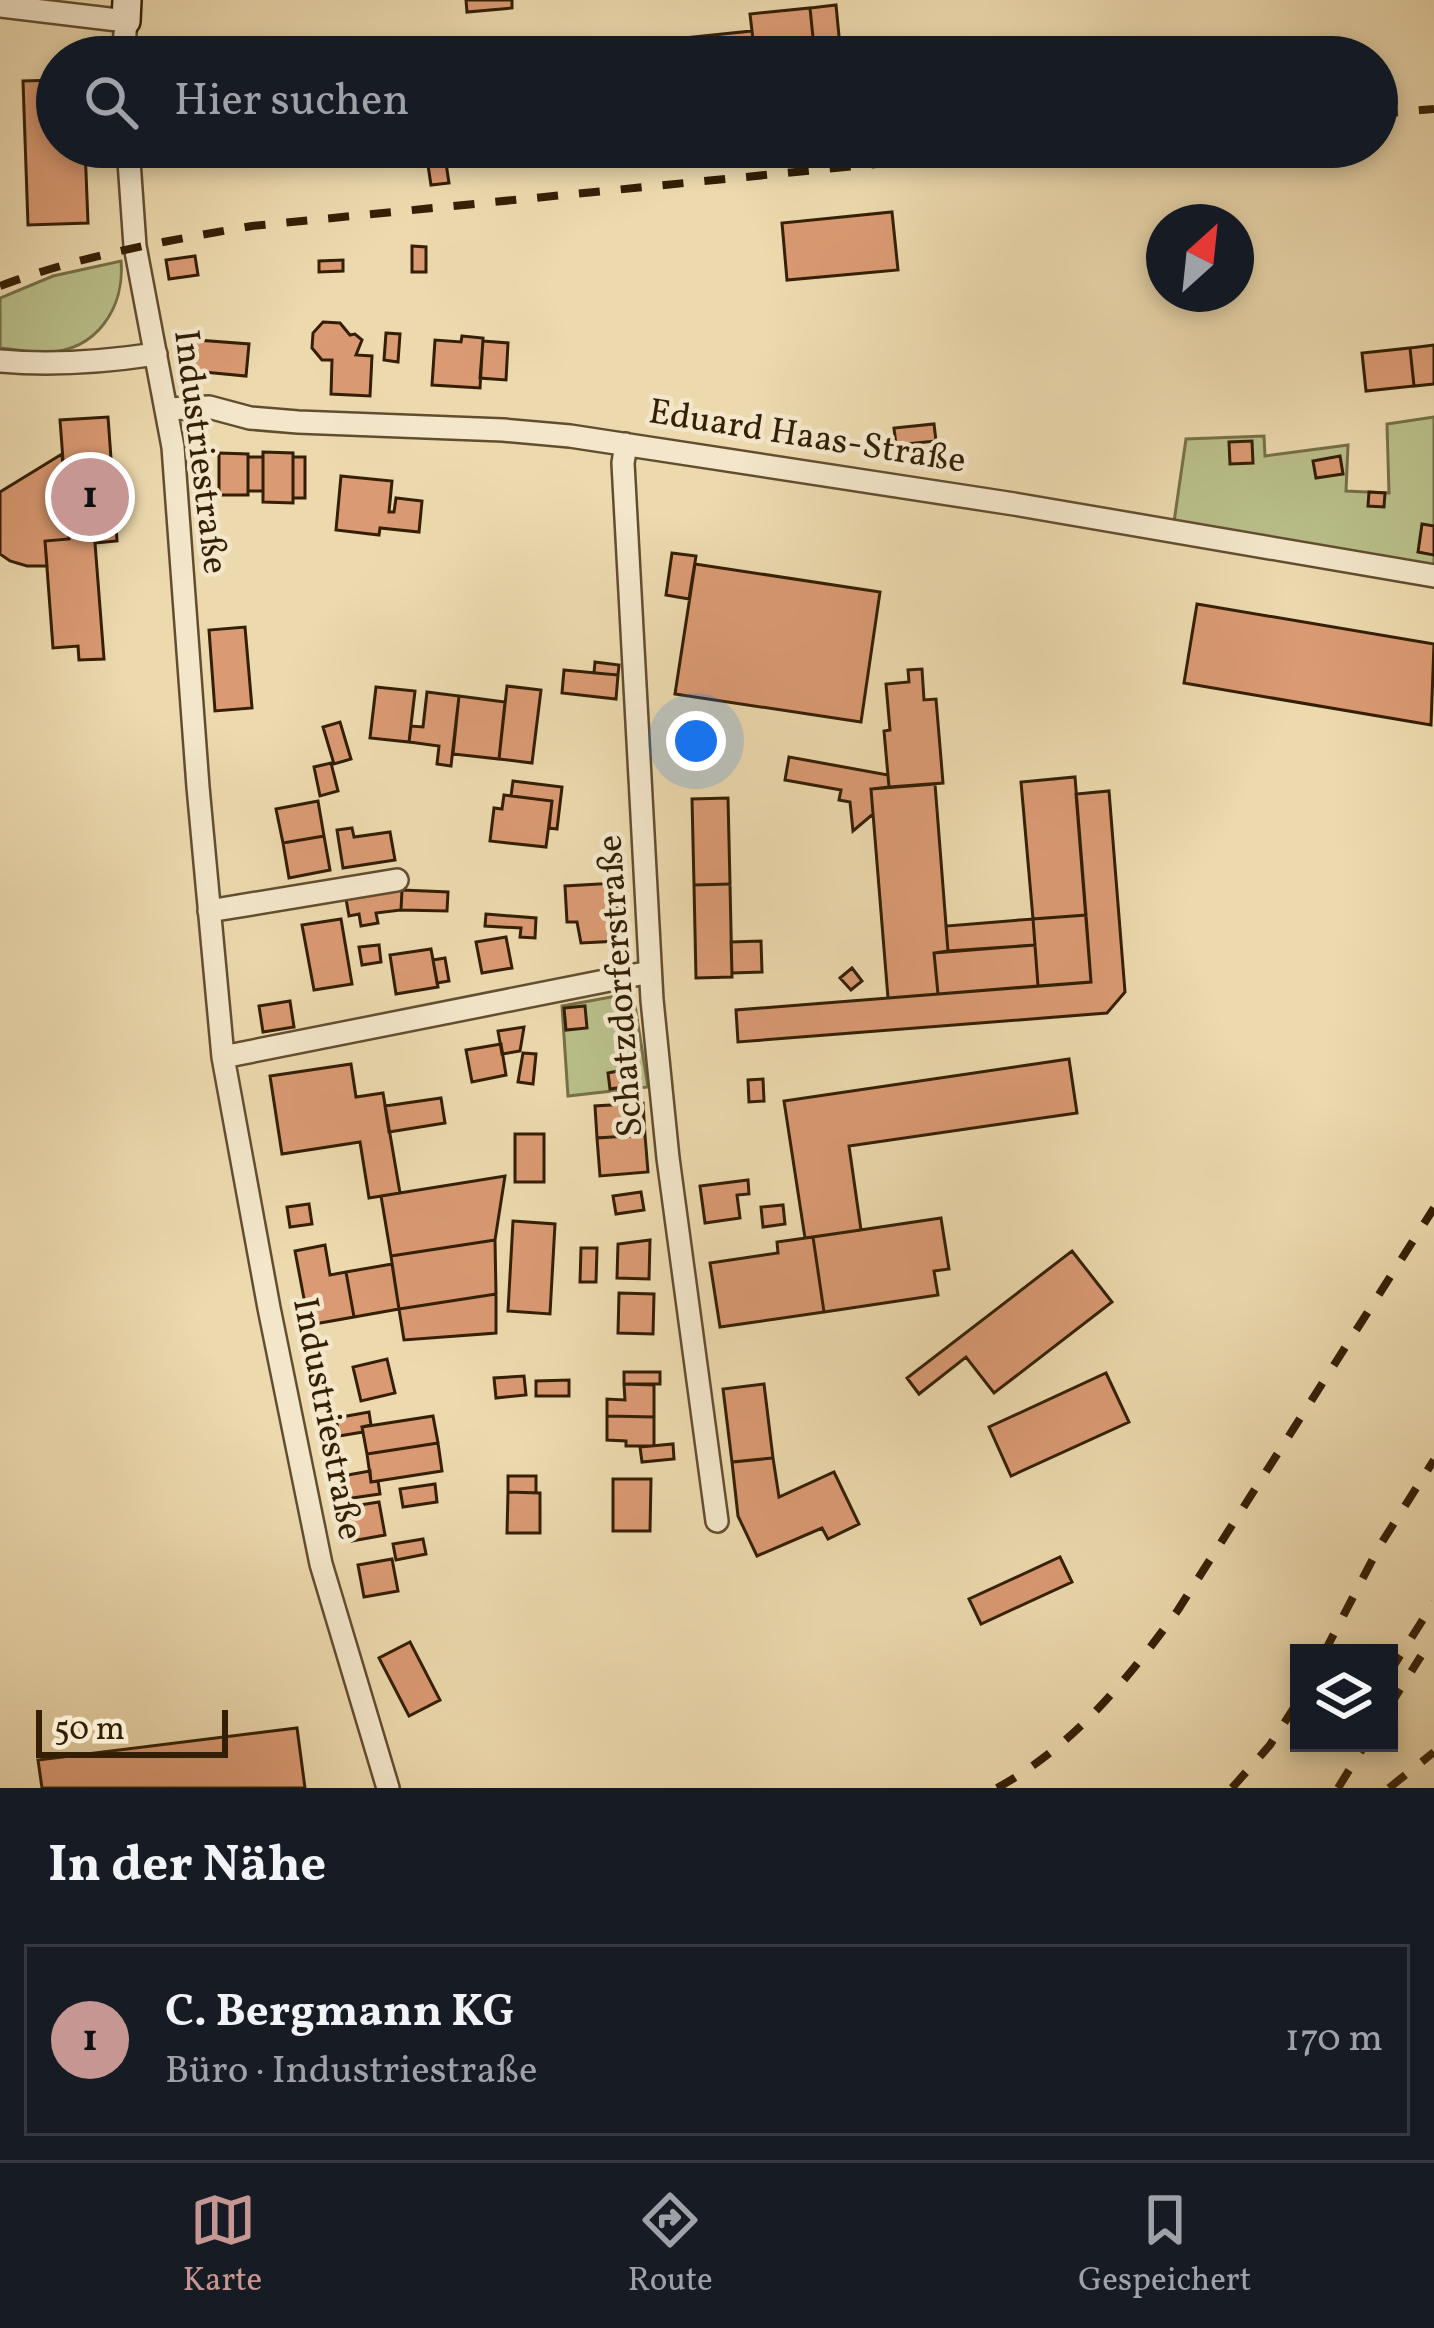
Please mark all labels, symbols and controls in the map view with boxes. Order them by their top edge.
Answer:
search box [36,36,1398,168]
icon: search [78,69,144,135]
text: Hier suchen [174,71,409,134]
north arrow [1146,204,1254,312]
street label: Industriestraße [159,327,239,577]
street label: Eduard Haas-Straße [645,388,969,488]
pin: 1 [51,452,129,542]
your location [666,711,726,771]
street label: Schatzdorferstraße [586,833,658,1139]
street label: Industriestraße [278,1294,374,1544]
map controls [1290,1644,1398,1752]
button: layers [1290,1644,1398,1752]
scale bar [36,1704,228,1757]
text: 50 m [54,1708,125,1754]
text: In der Nähe [48,1831,326,1902]
text: C. Bergmann KG [165,1982,515,2045]
text: 1 [82,2013,98,2067]
text: 170 m [1285,2013,1383,2067]
text: Büro · Industriestraße [165,2045,538,2099]
tab: Karte [183,2187,262,2305]
tab: Route [628,2187,713,2305]
tab: Gespeichert [1078,2187,1251,2305]

